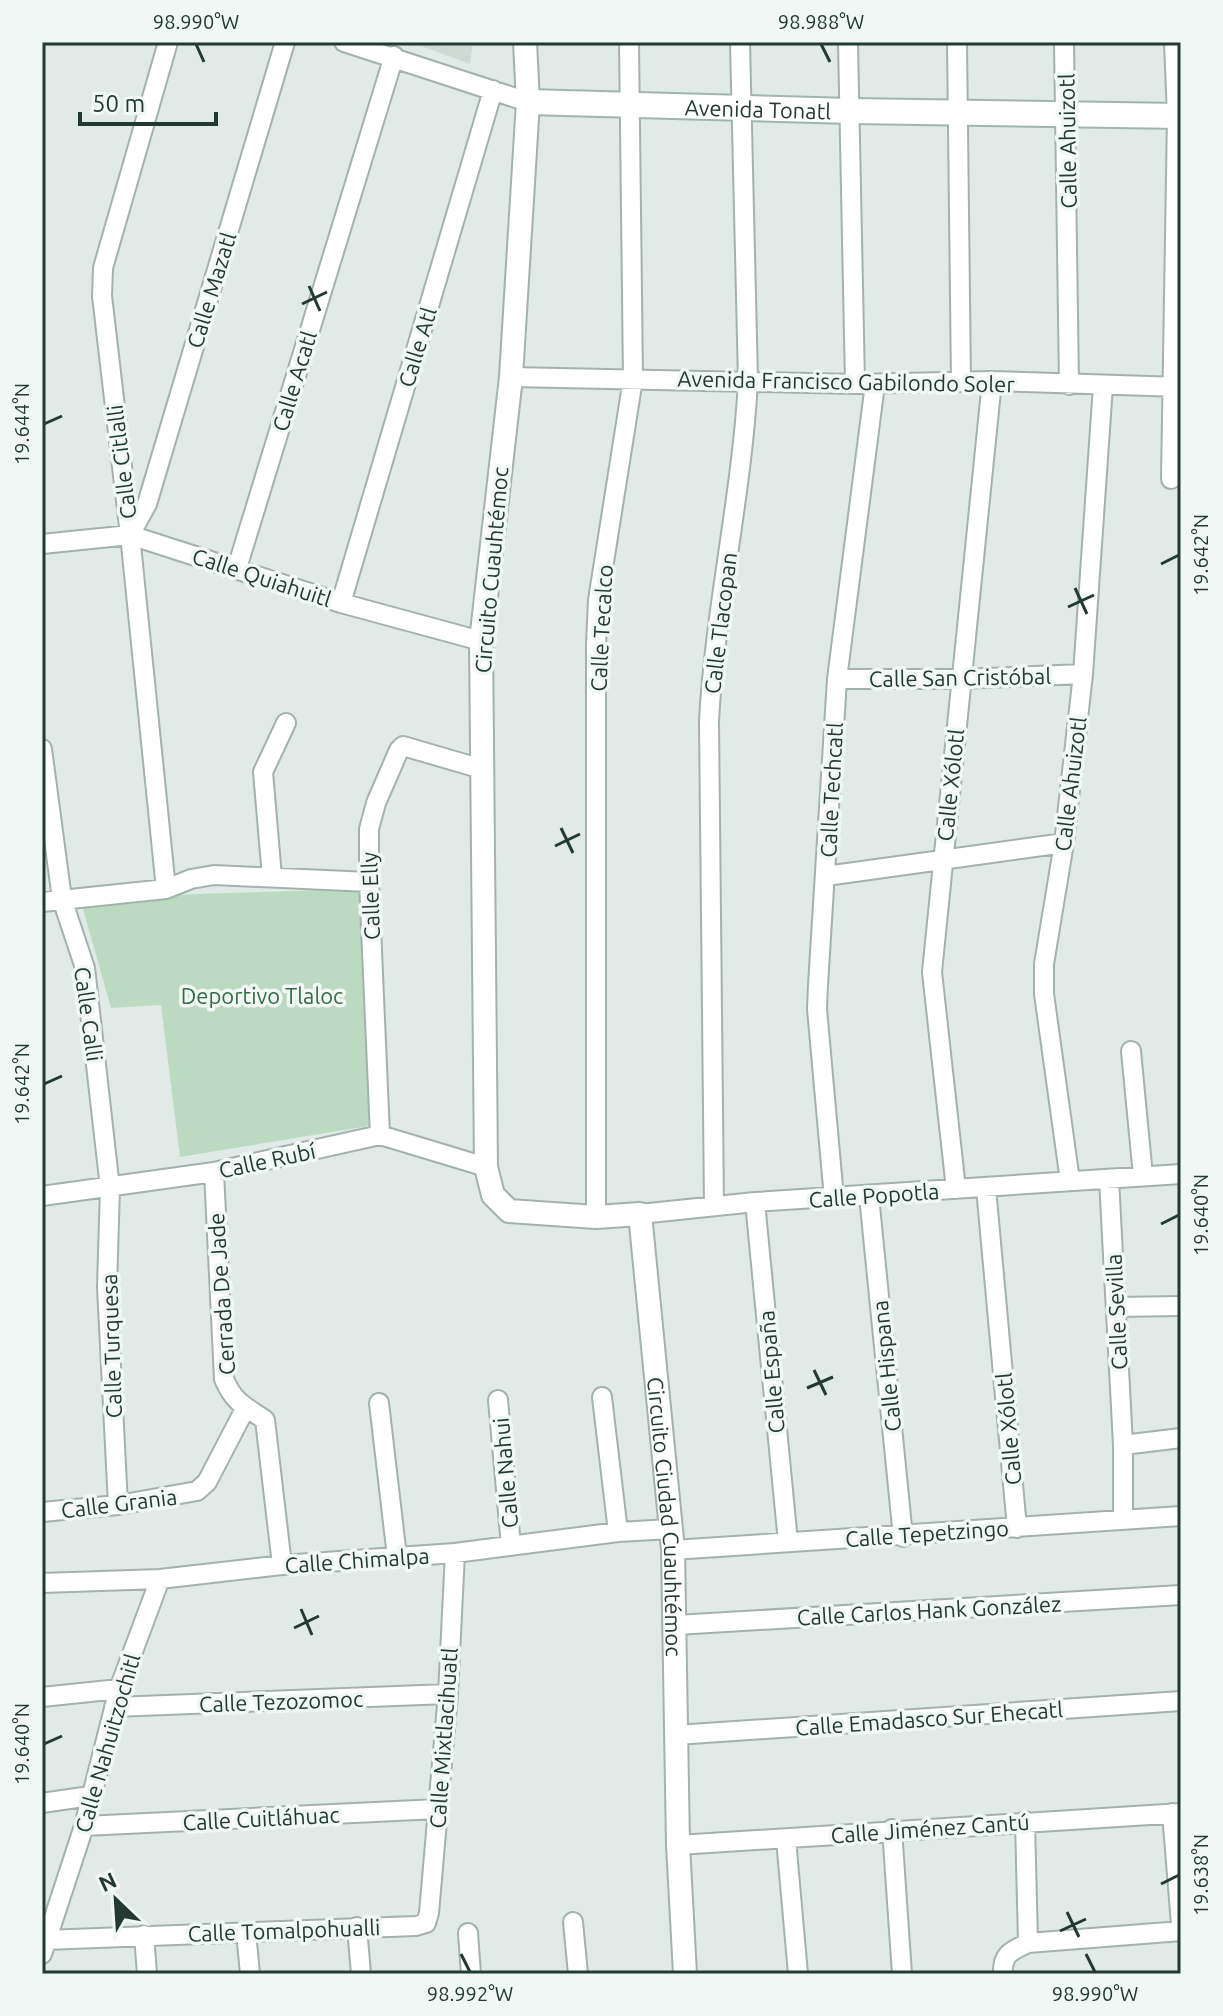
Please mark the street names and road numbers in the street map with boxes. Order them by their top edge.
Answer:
street label: Calle Ahuizotl [1053,73,1081,209]
street label: Avenida Tonatl [684,94,832,123]
street label: Calle Mazatl [182,229,241,351]
street label: Calle Atl [393,304,441,390]
street label: Calle Acatl [267,328,321,434]
street label: Avenida Francisco Gabilondo Soler [677,366,1015,396]
street label: Calle Citlalli [102,403,140,521]
street label: Circuito Cuauhtémoc [470,466,512,674]
street label: Calle Quiahuitl [189,543,335,611]
street label: Calle Tlacopan [699,551,741,695]
street label: Calle Tecalco [585,564,617,692]
street label: Calle San Cristóbal [869,663,1051,691]
street label: Calle Ahuizotl [1049,715,1091,853]
street label: Calle Techcatl [815,721,847,858]
street label: Calle Xólotl [932,727,968,842]
street label: Calle Elly [356,851,384,940]
street label: Calle Calli [70,965,108,1063]
street label: Calle Rubí [216,1137,318,1182]
street label: Calle Popotla [808,1178,940,1212]
street label: Cerrada De Jade [203,1212,239,1376]
street label: Calle Sevilla [1100,1253,1132,1371]
street label: Calle Turquesa [96,1273,126,1419]
street label: Calle Hispana [867,1299,905,1433]
street label: Calle España [753,1309,789,1435]
street label: Calle Xólotl [991,1372,1025,1486]
street label: Circuito Ciudad Cuauhtémoc [644,1376,687,1657]
street label: Calle Nahui [488,1417,522,1529]
street label: Calle Grania [59,1483,179,1523]
street label: Calle Tepetzingo [844,1515,1010,1551]
street label: Calle Chimalpa [284,1542,430,1578]
street label: Calle Carlos Hank González [796,1591,1062,1629]
street label: Calle Mixtlacihuatl [424,1646,462,1829]
street label: Calle Nahuitzochitl [69,1650,145,1835]
street label: Calle Tezozomoc [198,1686,364,1716]
street label: Calle Emadasco Sur Ehecatl [794,1696,1064,1740]
street label: Calle Cuitláhuac [182,1801,340,1835]
street label: Calle Jiménez Cantú [830,1809,1030,1847]
street label: Calle Tomalpohualli [187,1914,381,1946]

